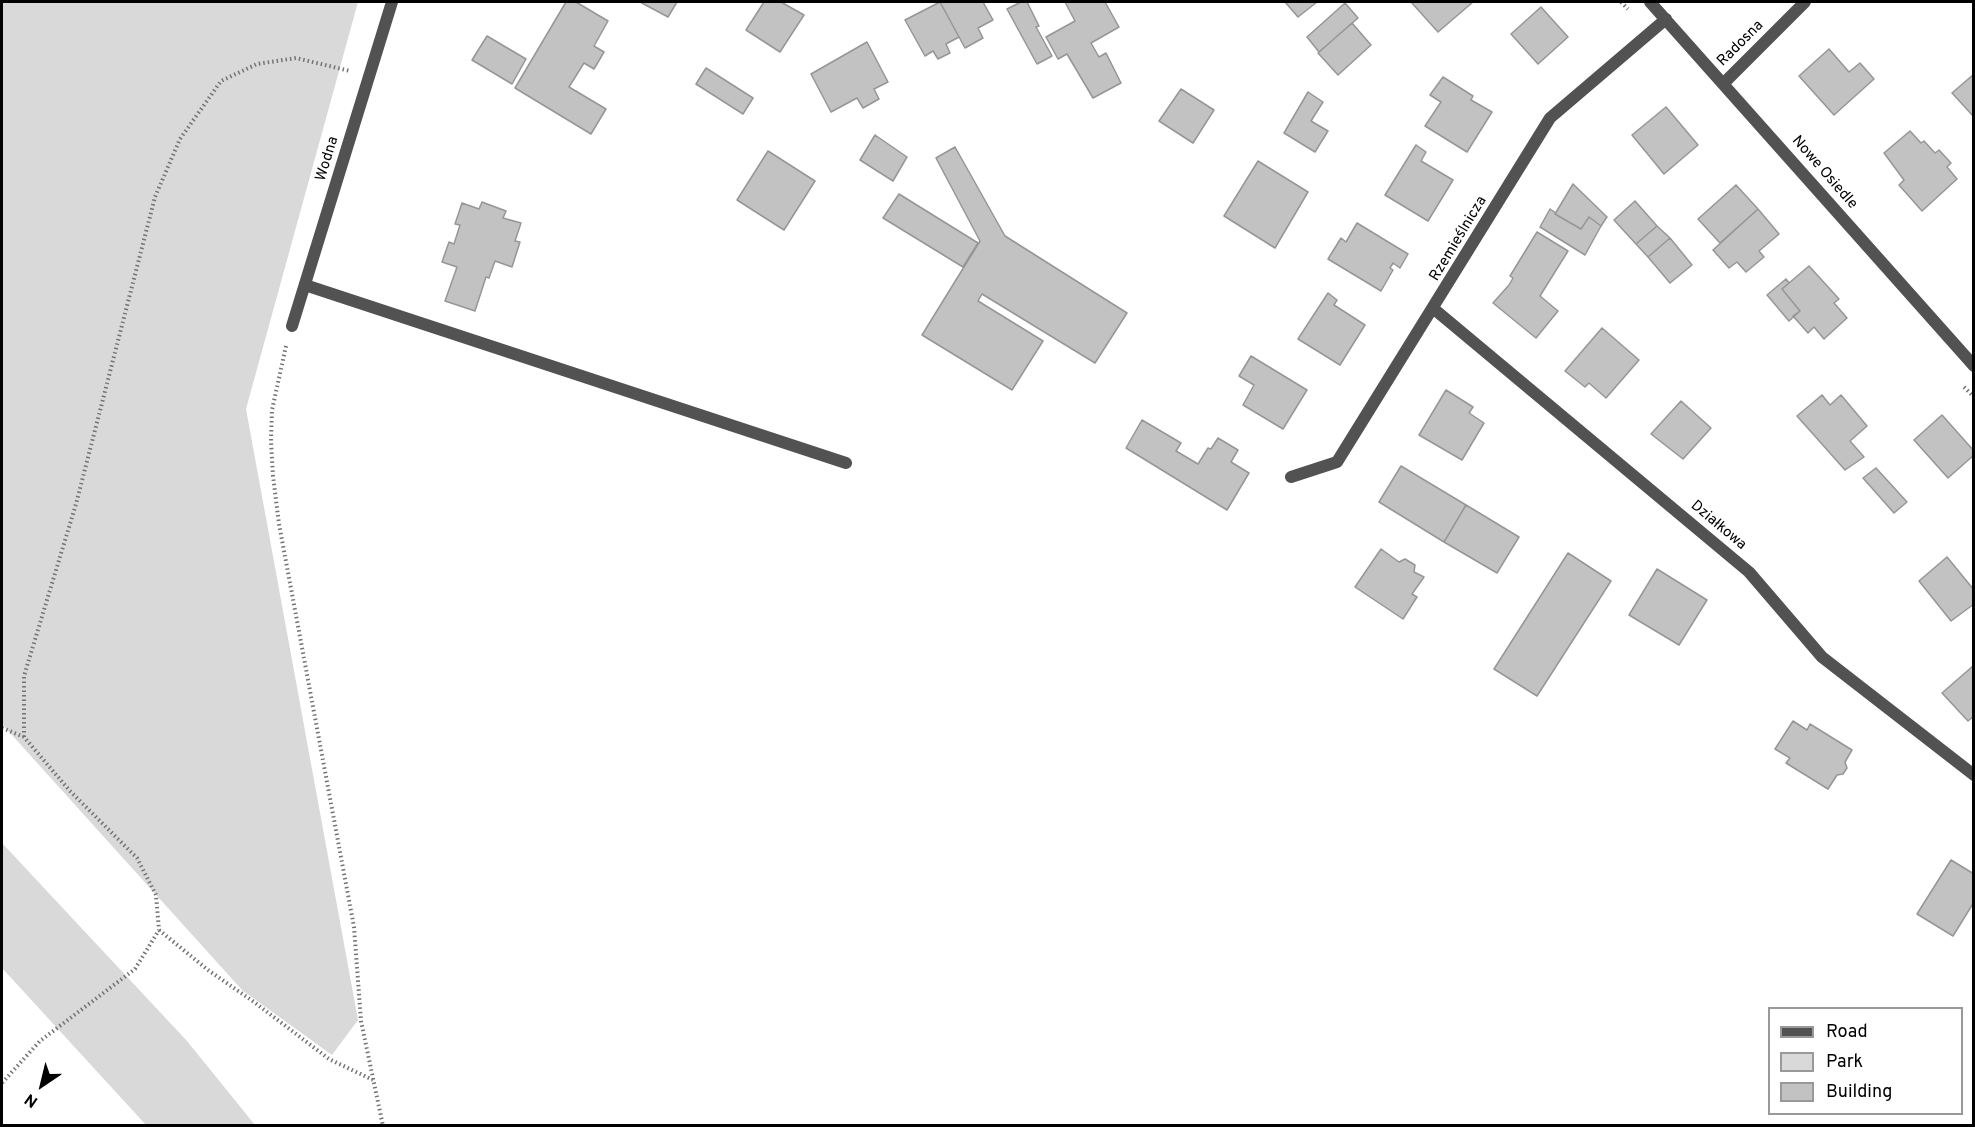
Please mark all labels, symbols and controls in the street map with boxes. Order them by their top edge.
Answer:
street label: Radosna [1714,17,1768,71]
street label: Nowe Osiedle [1787,133,1861,213]
street label: Wodna [313,134,343,184]
street label: Rzemieślnicza [1427,193,1491,285]
street label: Działkowa [1686,497,1750,555]
legend [1768,1007,1963,1115]
text: Road [1826,1021,1868,1044]
text: Park [1826,1051,1863,1074]
north arrow [12,1055,72,1115]
text: Building [1826,1081,1892,1104]
text: N [21,1088,42,1111]

